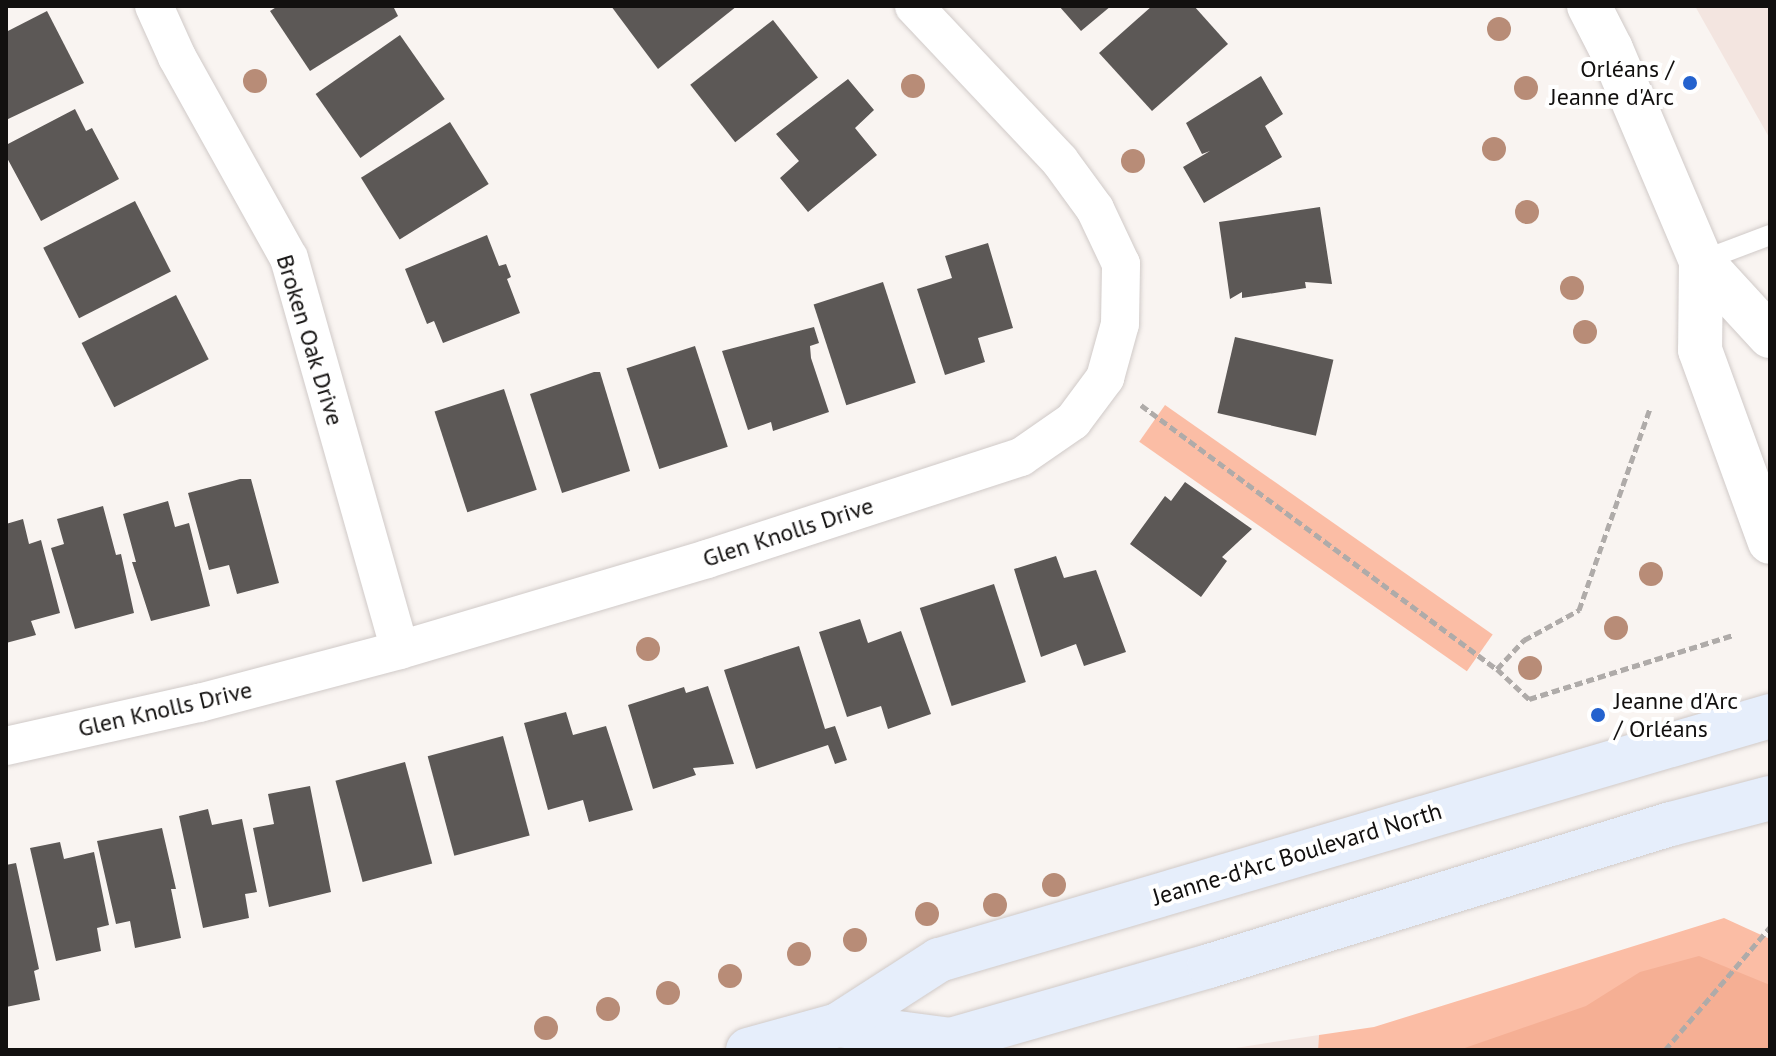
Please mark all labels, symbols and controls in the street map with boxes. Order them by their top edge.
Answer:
place label: Orléans / Jeanne d'Arc [1550,55,1674,111]
marker: Orléans / Jeanne d'Arc [1681,74,1699,92]
street label: Broken Oak Drive [270,251,350,429]
street label: Glen Knolls Drive [699,491,877,573]
street label: Glen Knolls Drive [75,675,255,743]
place label: Jeanne d'Arc / Orléans [1614,687,1738,743]
marker: Jeanne d'Arc / Orléans [1589,706,1607,724]
street label: Jeanne-d'Arc Boulevard North [1149,796,1445,912]

